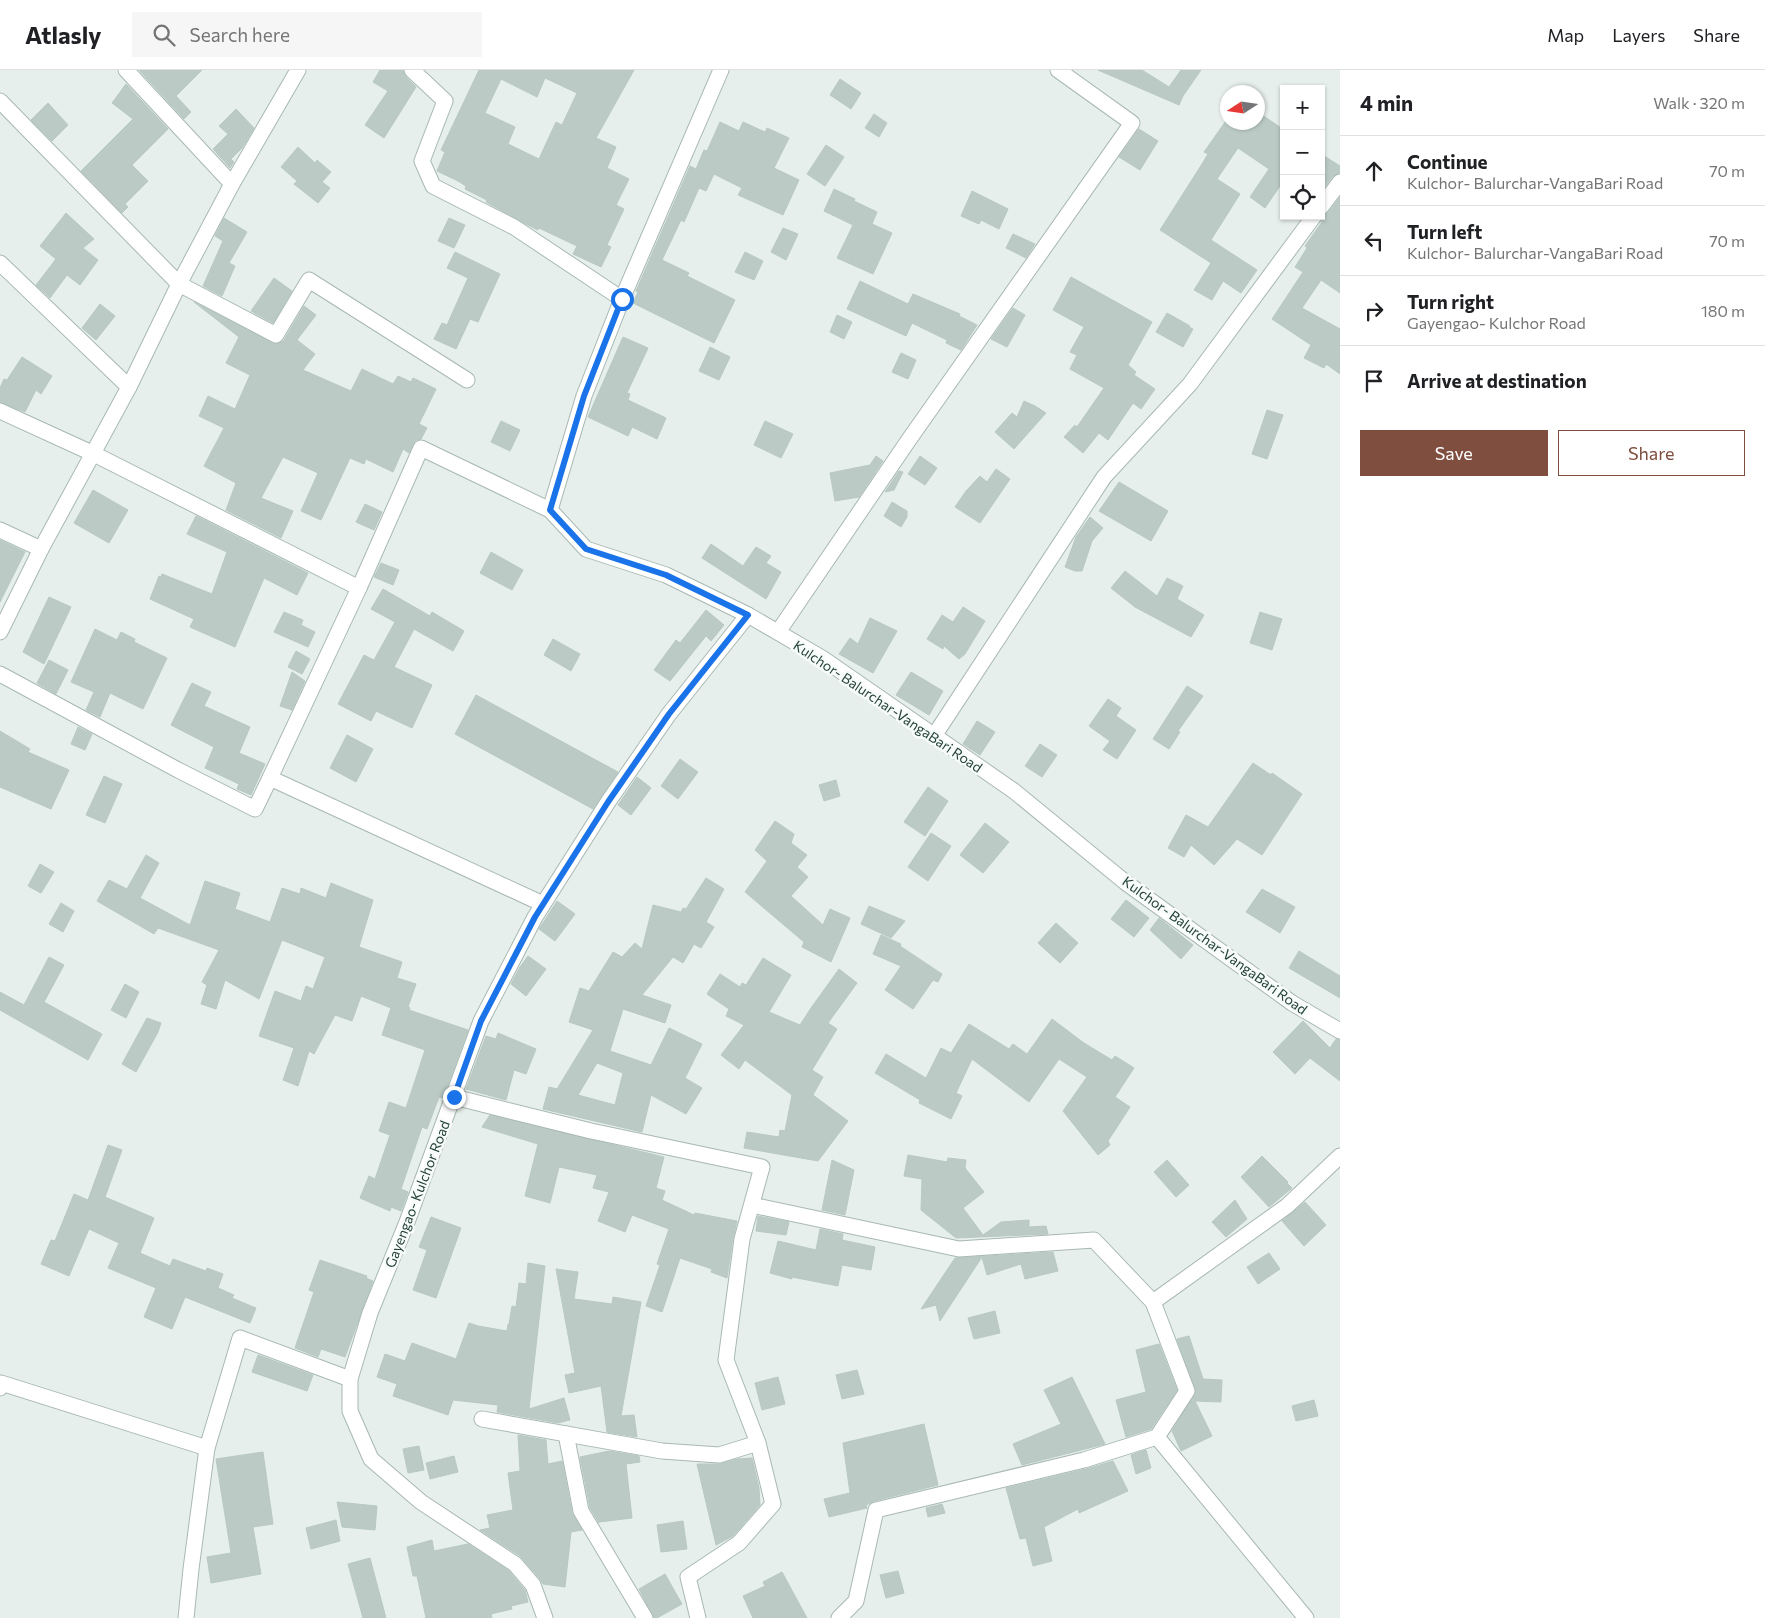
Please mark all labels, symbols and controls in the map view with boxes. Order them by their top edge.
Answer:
search box [132,12,482,57]
text: Atlasly [25,20,102,49]
icon: search [150,21,178,49]
text: Search here [190,23,290,46]
text: Map [1547,24,1584,46]
text: Layers [1612,24,1665,46]
text: Share [1693,24,1740,46]
north arrow [1220,85,1265,130]
map controls [1280,85,1325,220]
button: + [1280,85,1325,130]
text: 4 min [1360,90,1413,115]
text: Walk · 320 m [1653,93,1745,112]
button: − [1280,130,1325,175]
text: Continue [1407,150,1487,173]
icon: ahead [1360,157,1388,185]
text: 70 m [1709,161,1745,180]
text: Kulchor- Balurchar-VangaBari Road [1407,173,1663,192]
button: locate [1280,175,1325,220]
text: Turn left [1407,220,1482,243]
icon: left [1360,227,1388,255]
text: 70 m [1709,231,1745,250]
text: Kulchor- Balurchar-VangaBari Road [1407,243,1663,262]
route start [611,288,634,311]
text: Turn right [1407,290,1494,313]
icon: right [1360,297,1388,325]
text: 180 m [1701,301,1745,320]
text: Gayengao- Kulchor Road [1407,313,1586,332]
icon: arrive [1360,367,1388,395]
text: Arrive at destination [1407,369,1587,392]
button: Save [1360,430,1548,476]
button: Share [1558,430,1745,476]
street label: Kulchor- Balurchar-VangaBari Road [790,636,986,776]
street label: Kulchor- Balurchar-VangaBari Road [1119,872,1311,1018]
route end [443,1086,466,1109]
street label: Gayengao- Kulchor Road [381,1118,453,1270]

